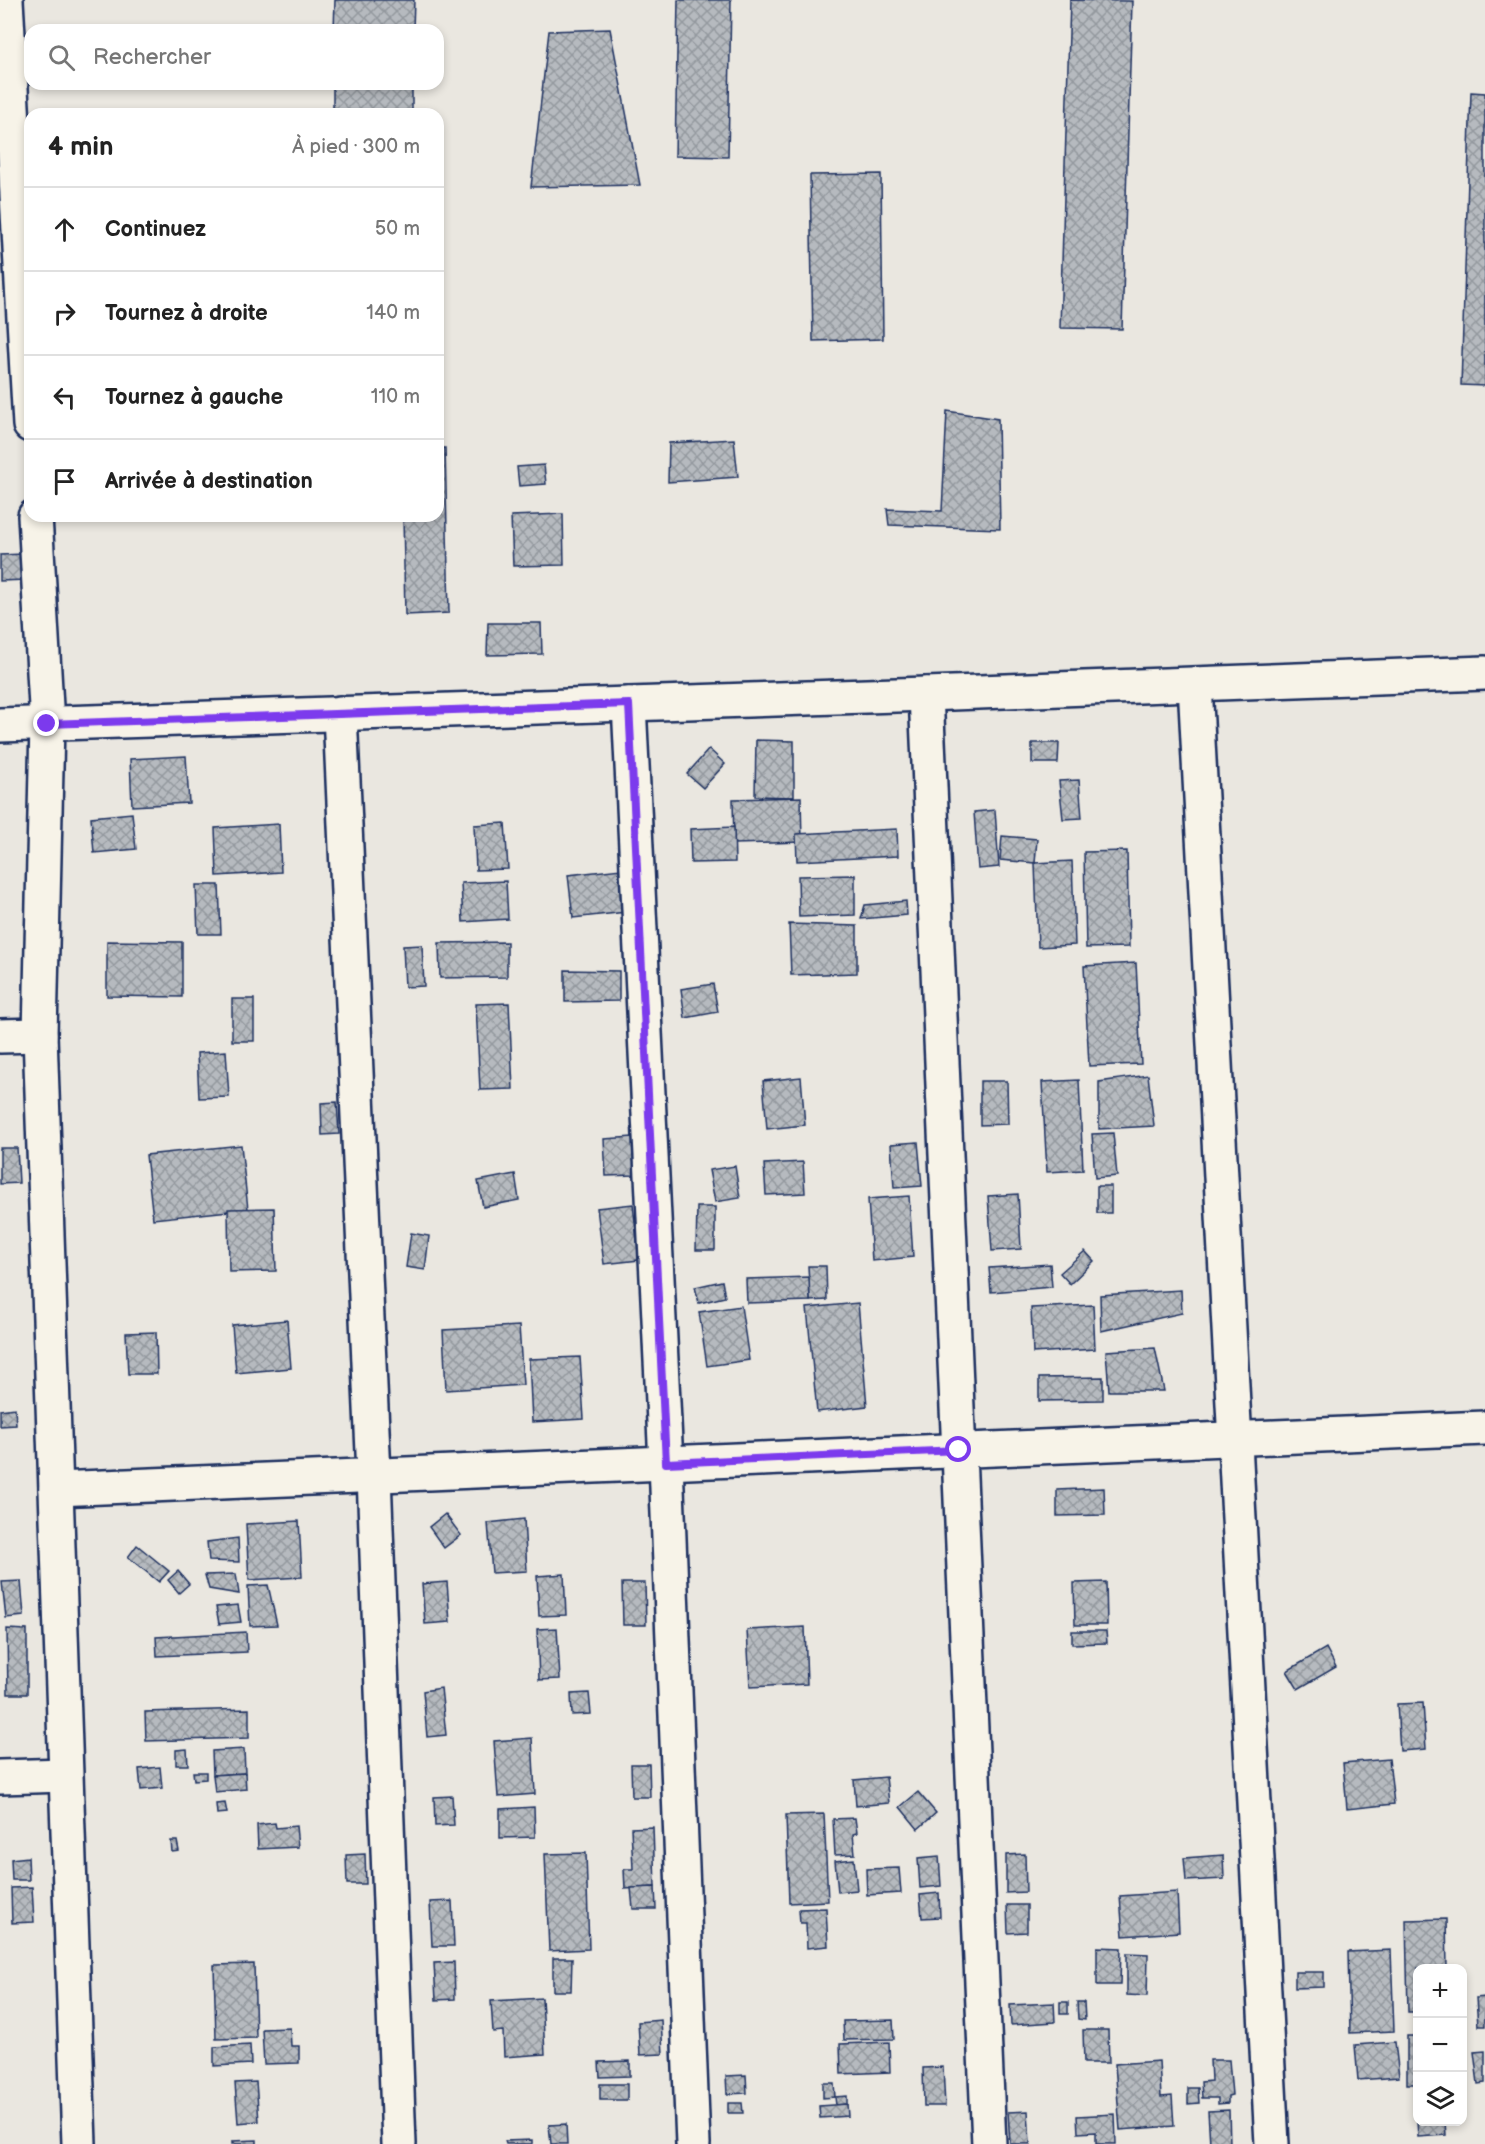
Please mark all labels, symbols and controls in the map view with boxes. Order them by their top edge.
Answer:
search box [24,24,444,90]
icon: search [45,41,78,74]
text: Rechercher [93,44,211,71]
text: 4 min [48,132,113,163]
text: À pied · 300 m [292,135,420,159]
icon: ahead [48,213,81,246]
text: Continuez [105,216,206,243]
text: 50 m [375,217,420,241]
icon: right [48,297,81,330]
text: Tournez à droite [105,300,268,327]
text: 140 m [366,301,420,325]
icon: left [48,381,81,414]
text: Tournez à gauche [105,384,283,411]
text: 110 m [371,385,420,409]
icon: arrive [48,465,81,498]
text: Arrivée à destination [105,468,313,495]
route end [33,710,59,736]
route start [945,1436,971,1462]
map controls [1413,1964,1467,2126]
button: + [1413,1964,1467,2018]
button: − [1413,2018,1467,2072]
button: layers [1413,2072,1467,2126]

